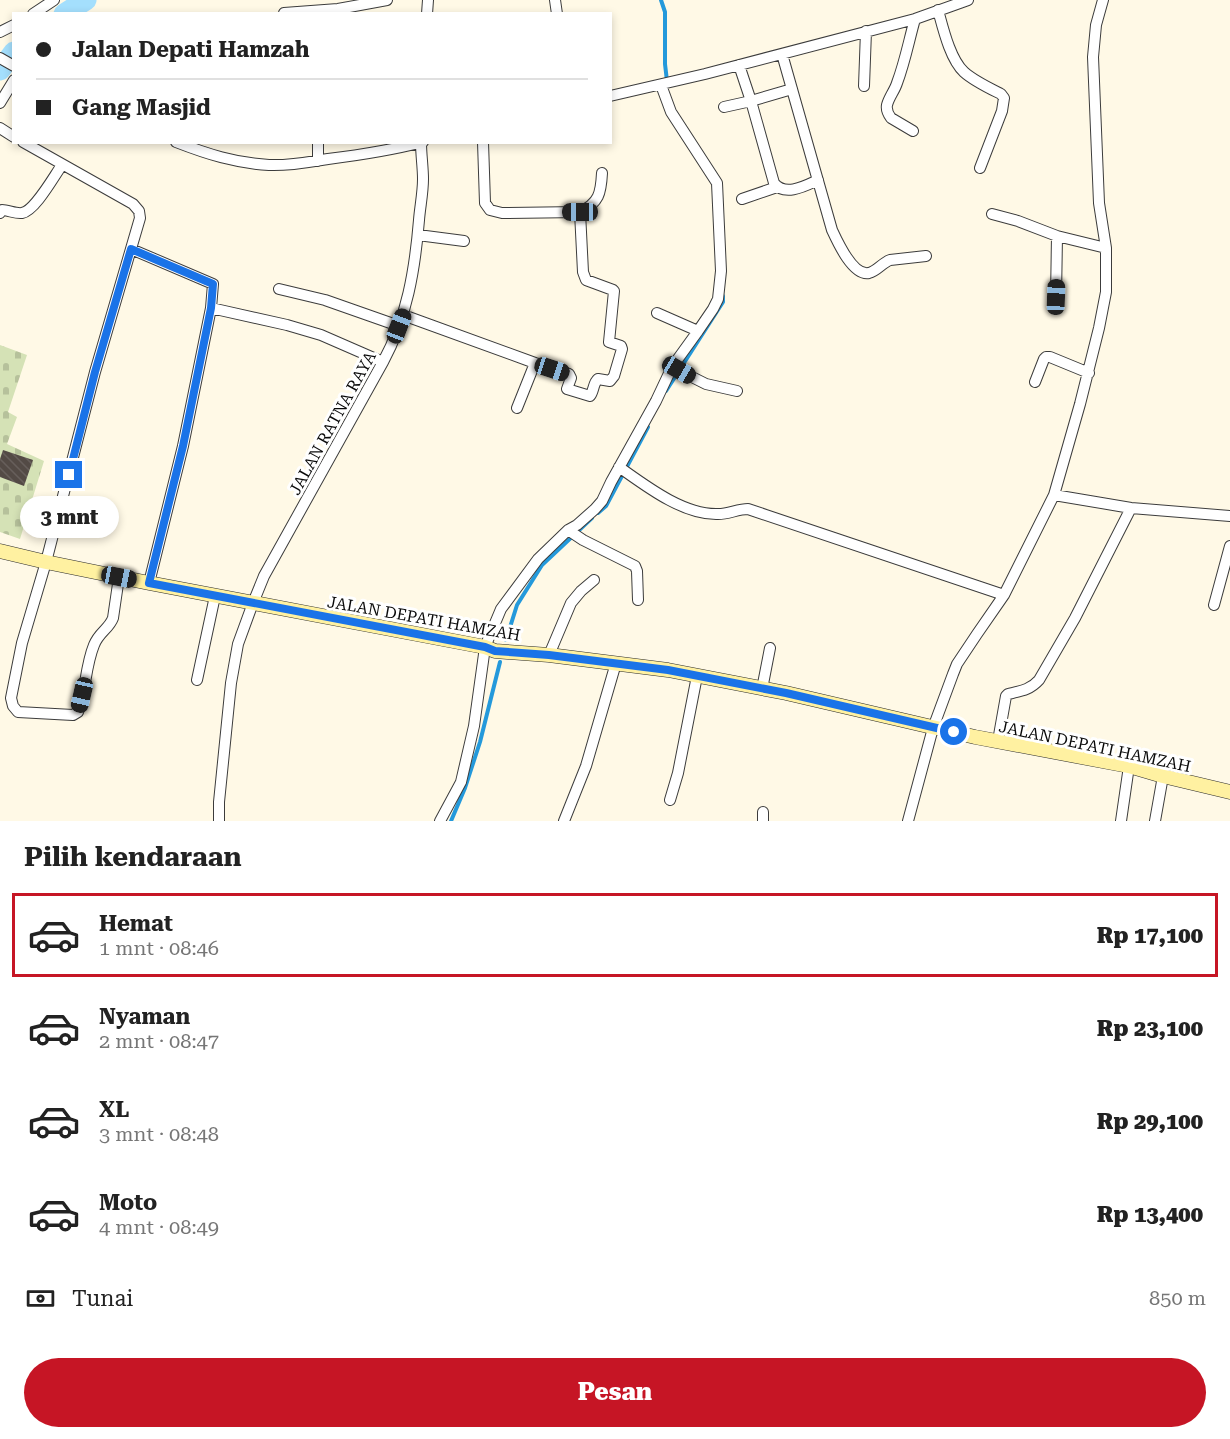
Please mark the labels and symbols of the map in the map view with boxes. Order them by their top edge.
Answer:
car [562,203,598,221]
car [1046,279,1066,315]
car [384,306,414,346]
street label: JALAN RATNA RAYA [285,347,380,498]
car [659,353,699,387]
car [532,355,572,383]
route end [55,461,82,488]
callout: 3 mnt [20,496,118,538]
car [100,565,138,589]
street label: JALAN DEPATI HAMZAH [326,592,522,645]
car [69,675,95,715]
street label: JALAN DEPATI HAMZAH [997,717,1193,776]
route start [940,718,967,745]

